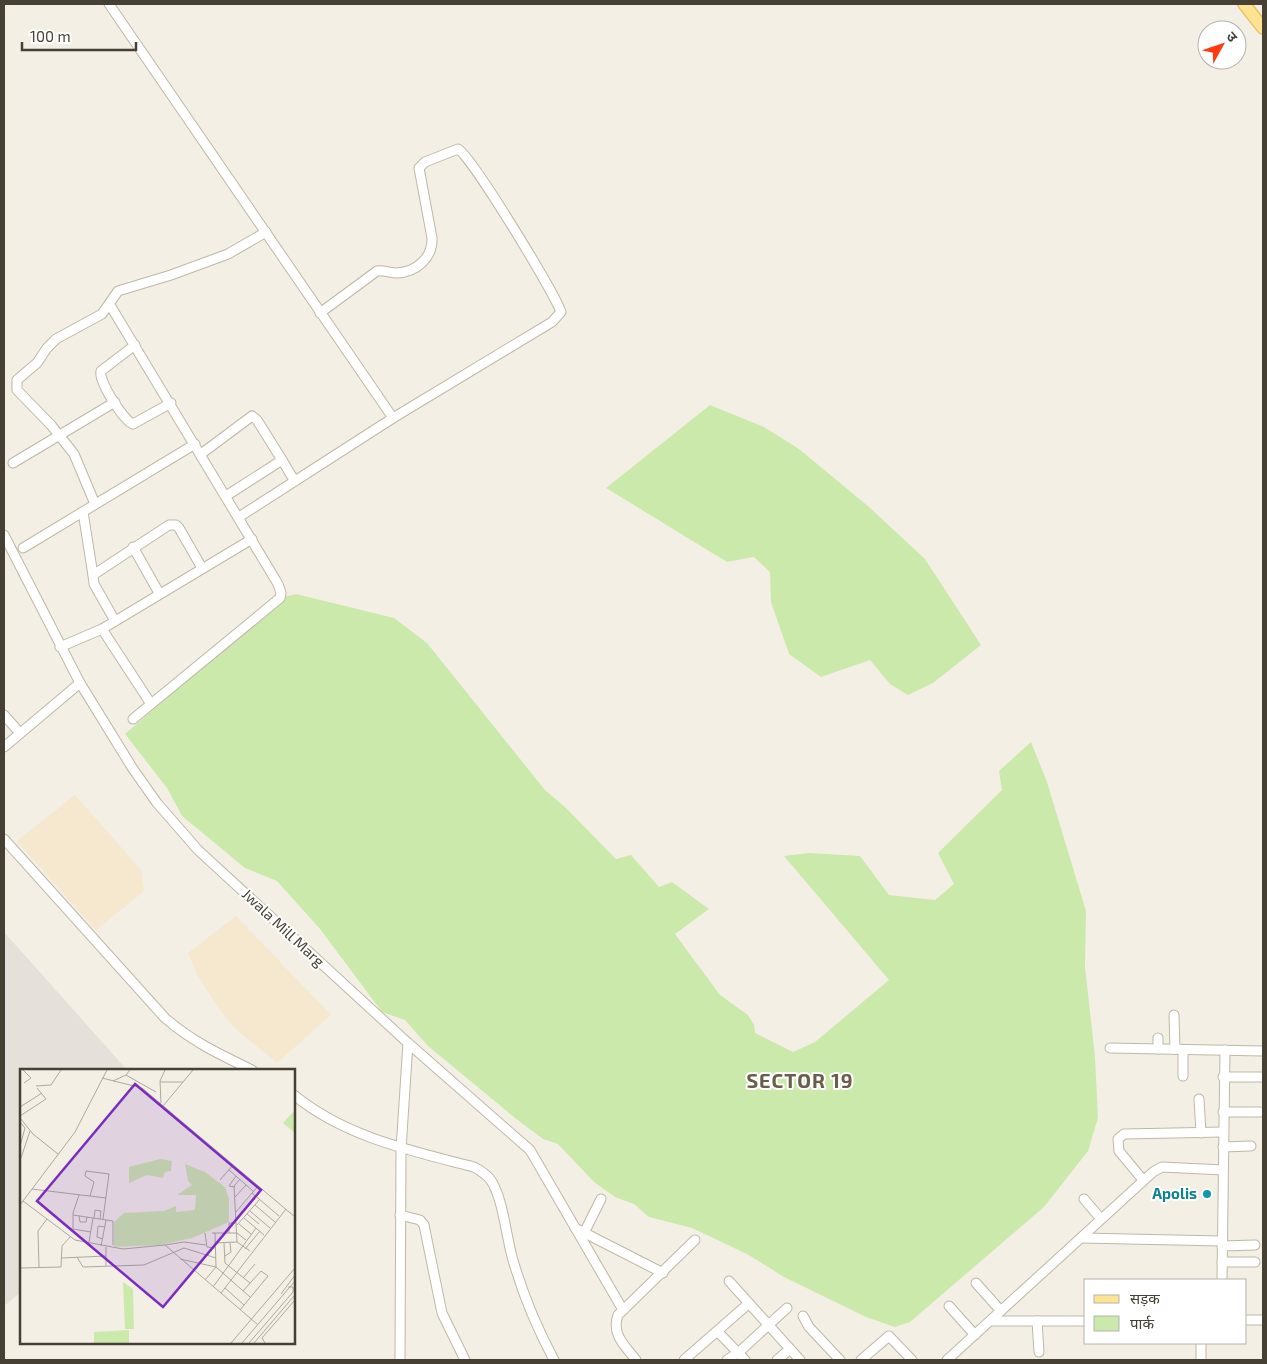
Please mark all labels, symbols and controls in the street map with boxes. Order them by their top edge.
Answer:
scale bar [22,20,136,52]
north arrow [1197,20,1247,70]
text: 100 m [30,27,71,45]
text: उ [1223,28,1242,46]
street label: Jwala Mill Marg [239,884,329,970]
district label: SECTOR 19 [746,1068,854,1092]
inset map [20,1069,295,1344]
place label: Apolis [1152,1184,1197,1202]
marker: Apolis [1201,1188,1213,1200]
legend [1084,1279,1247,1344]
text: सड़क [1130,1289,1160,1307]
text: पार्क [1130,1314,1154,1332]

